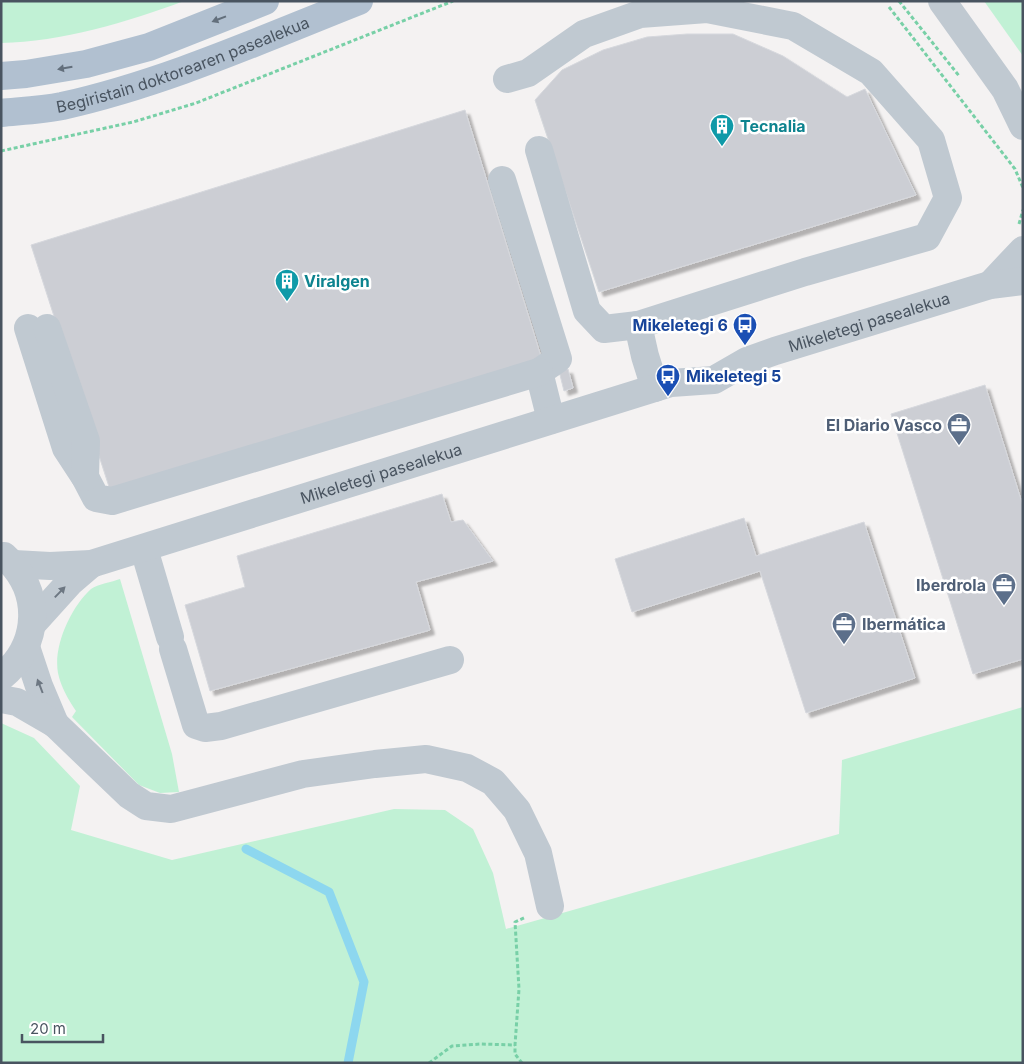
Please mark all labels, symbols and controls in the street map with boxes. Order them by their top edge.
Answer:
street label: Begiristain doktorearen pasealekua [54,12,312,117]
one-way arrow [212,16,227,23]
one-way arrow [56,64,72,72]
building icon: Tecnalia [709,113,735,147]
place label: Tecnalia [740,116,806,136]
building icon: Viralgen [274,268,300,302]
place label: Viralgen [304,271,370,291]
street label: Mikeletegi pasealekua [786,288,952,356]
bus stop icon: Mikeletegi 6 [732,312,758,346]
place label: Mikeletegi 6 [633,315,728,335]
bus stop icon: Mikeletegi 5 [655,363,681,397]
place label: Mikeletegi 5 [686,366,781,386]
office icon: El Diario Vasco [946,412,972,446]
place label: El Diario Vasco [826,415,942,435]
street label: Mikeletegi pasealekua [298,439,464,508]
office icon: Iberdrola [991,572,1017,606]
place label: Iberdrola [916,575,986,595]
one-way arrow [54,586,66,598]
office icon: Ibermática [831,611,857,645]
place label: Ibermática [862,614,946,634]
one-way arrow [35,679,43,693]
scale bar [22,1012,104,1044]
text: 20 m [30,1019,66,1038]

